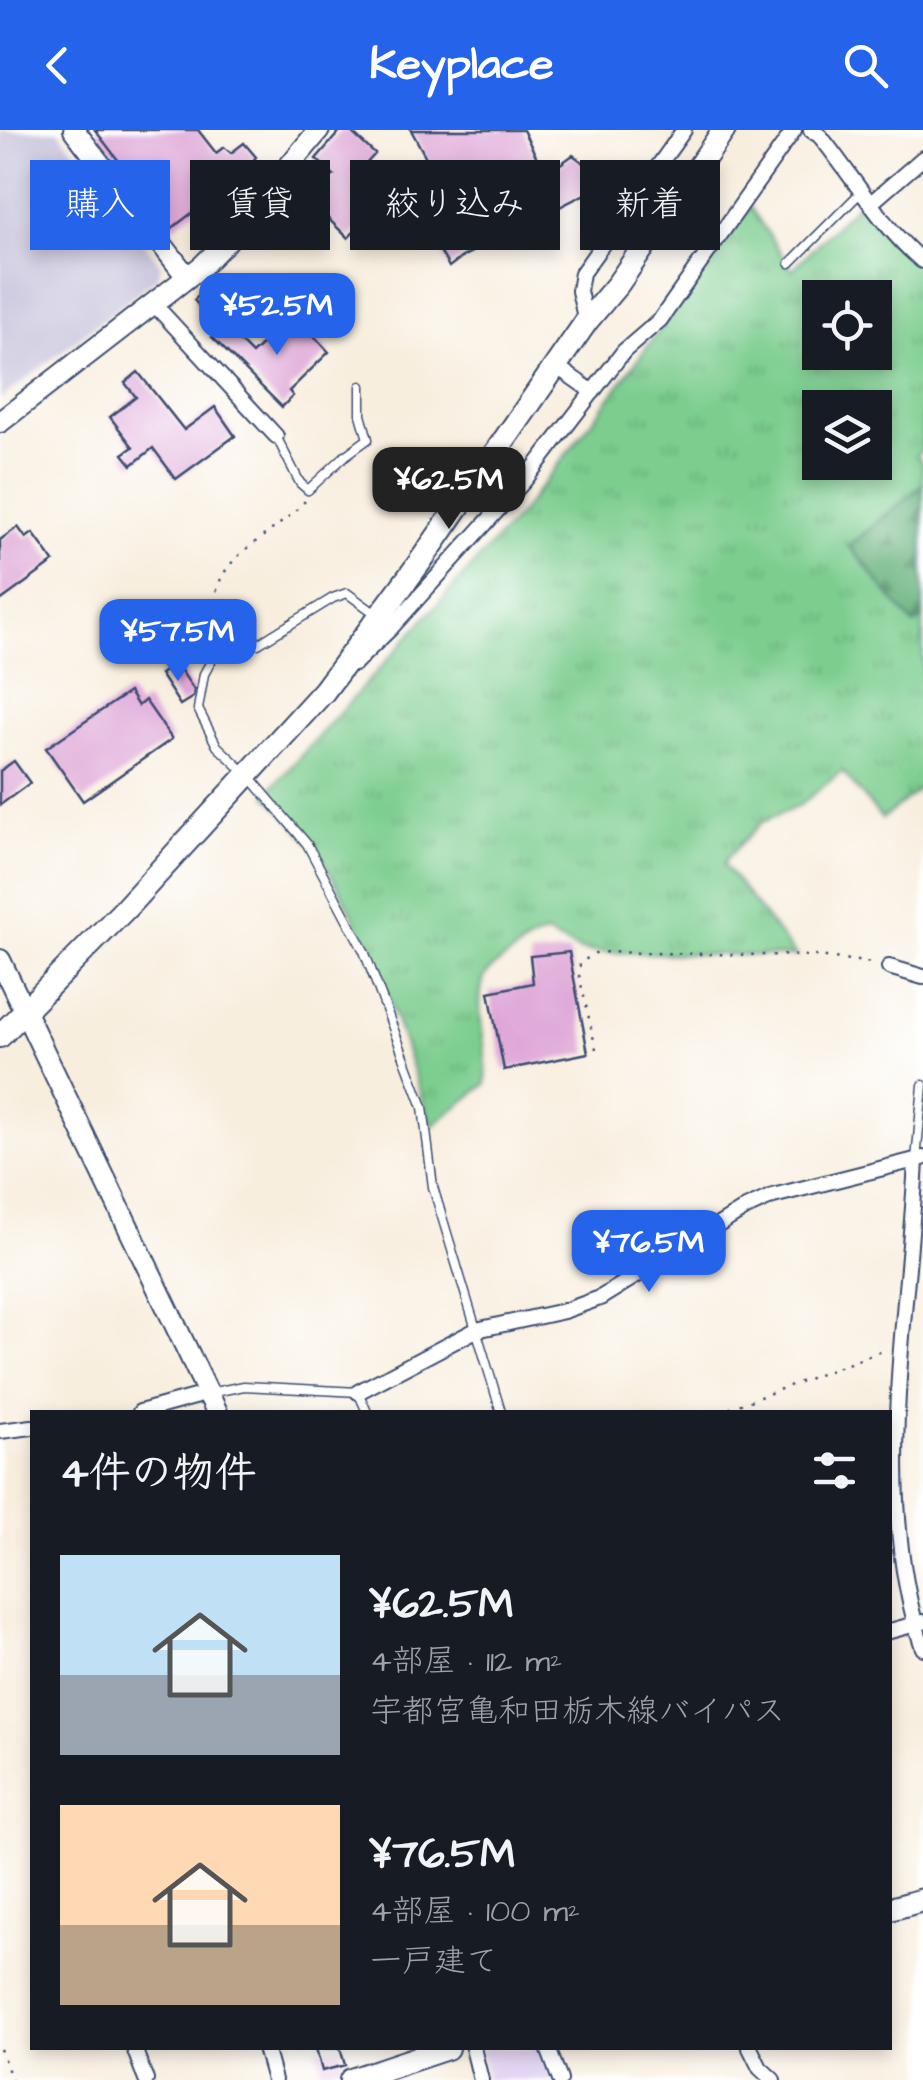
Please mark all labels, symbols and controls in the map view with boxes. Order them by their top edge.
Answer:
text: Keyplace [369,34,554,96]
icon: back [30,38,85,93]
icon: search [838,38,893,93]
chip: 購入 [30,160,170,250]
chip: 賃貸 [190,160,330,250]
chip: 絞り込み [350,160,560,250]
chip: 新着 [580,160,720,250]
pin: ¥52.5M [196,273,358,358]
map controls [802,280,892,480]
button: locate [802,280,892,370]
text: ¥52.5M [221,283,333,328]
button: layers [802,390,892,480]
pin: ¥62.5M [368,447,530,532]
text: ¥62.5M [394,457,504,502]
pin: ¥57.5M [97,599,259,684]
text: ¥57.5M [121,609,235,654]
pin: ¥76.5M [568,1210,730,1295]
text: ¥76.5M [594,1220,704,1265]
icon: filters [807,1443,862,1498]
text: 4件の物件 [60,1445,257,1503]
text: ¥62.5M [370,1576,513,1634]
icon: home [140,1595,260,1715]
text: 4部屋 · 112 m² [370,1639,562,1684]
text: 宇都宮亀和田栃木線バイパス [370,1689,785,1734]
text: ¥76.5M [370,1826,515,1884]
icon: home [140,1845,260,1965]
text: 4部屋 · 100 m² [370,1889,580,1934]
text: 一戸建て [370,1939,498,1984]

